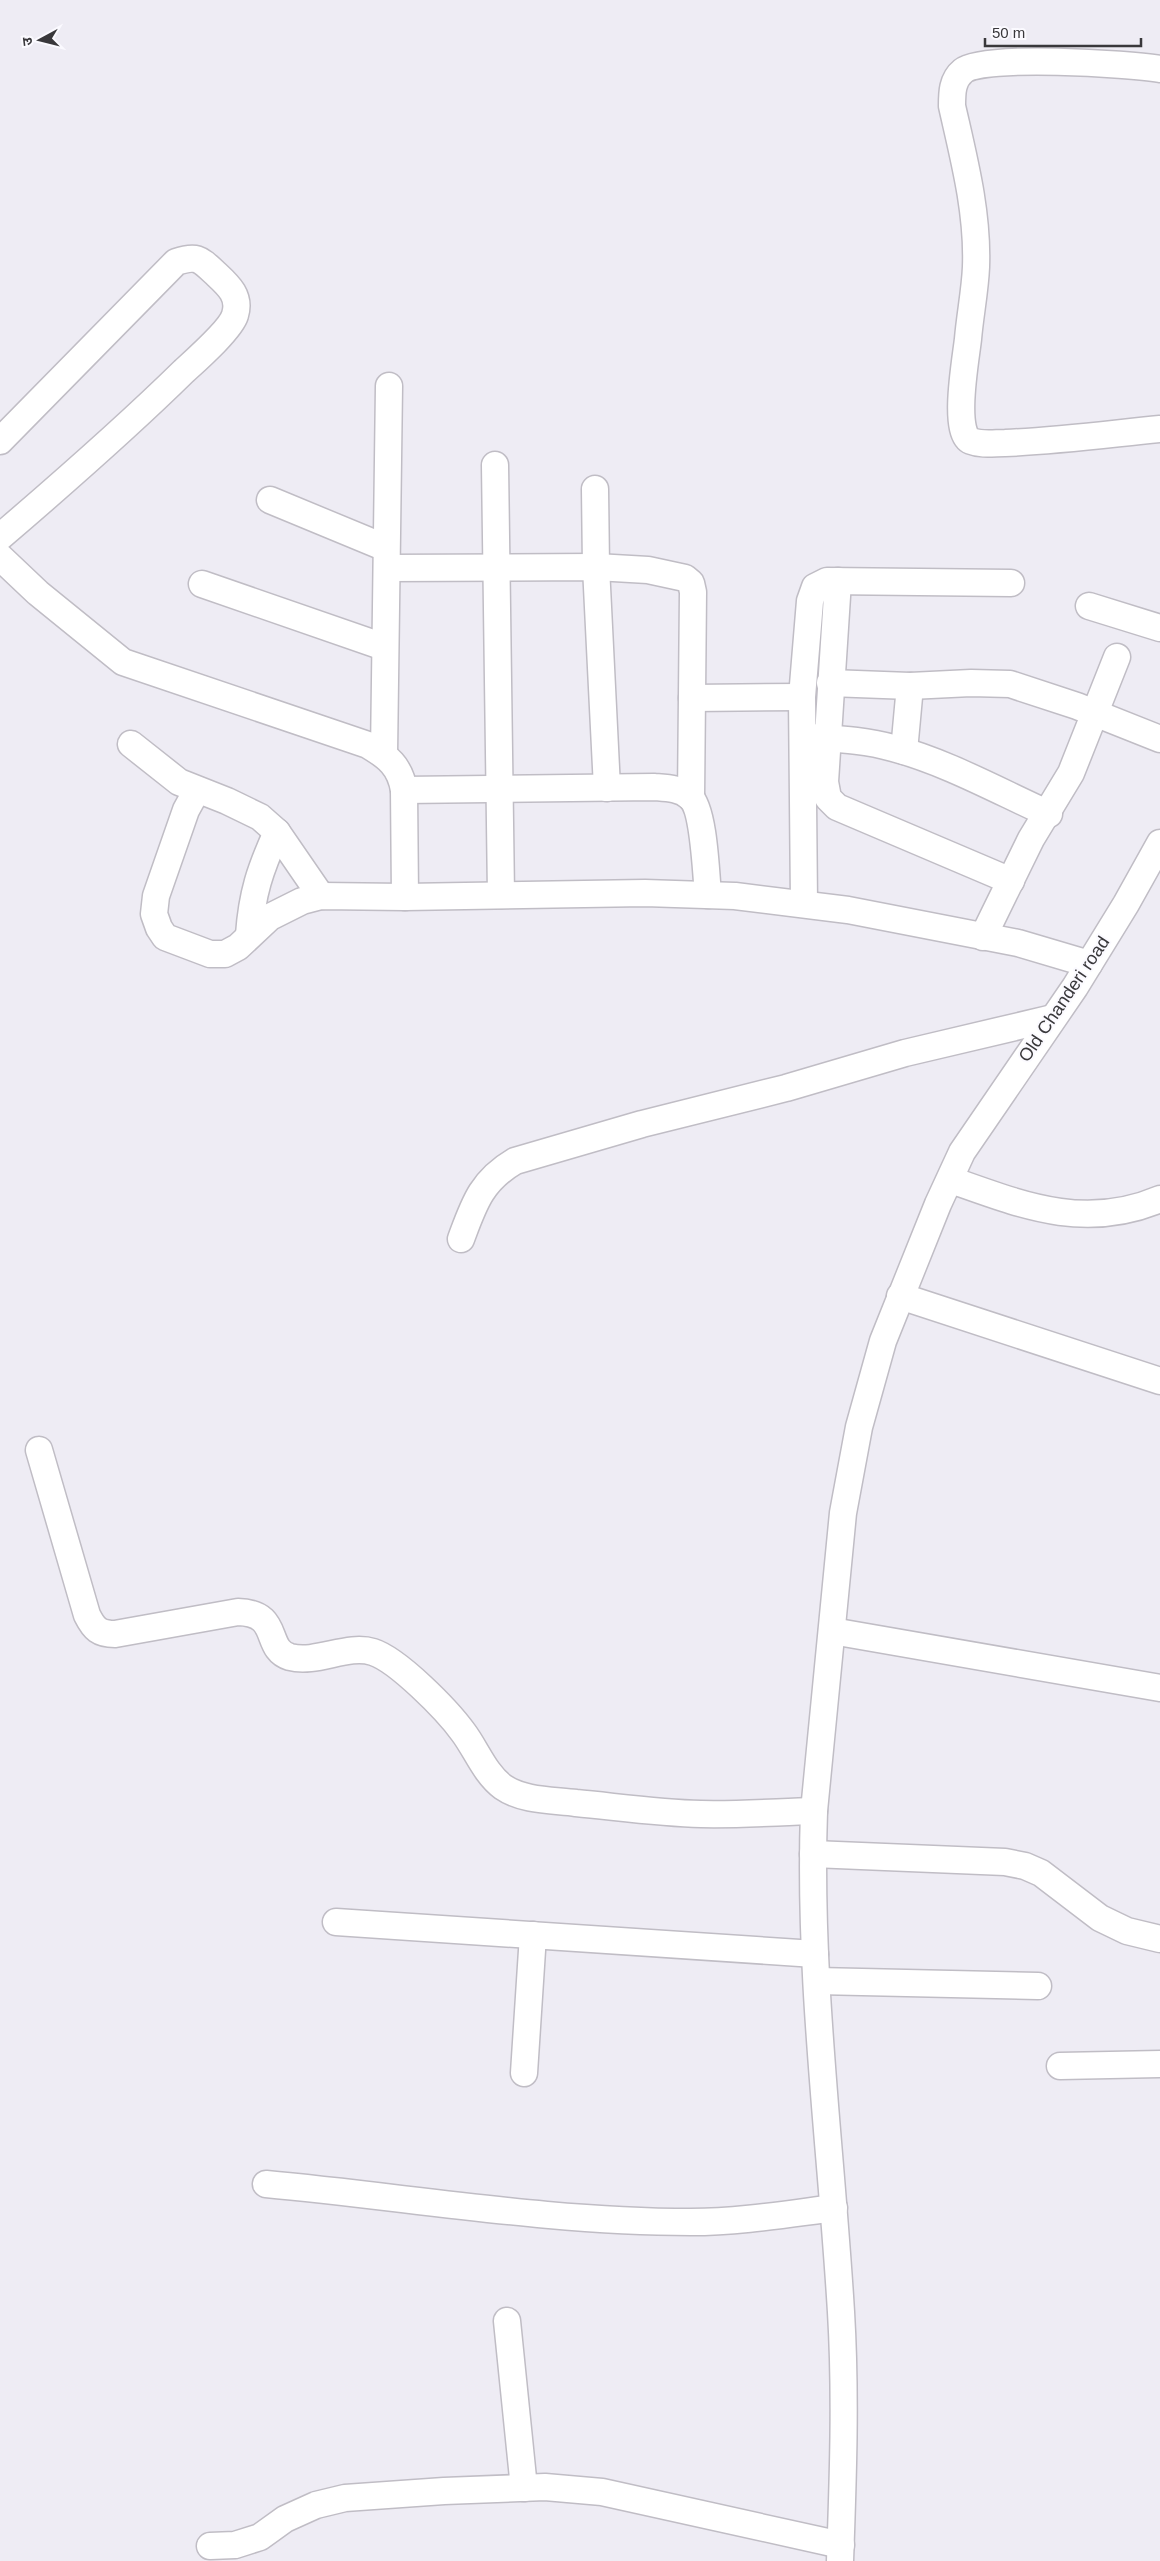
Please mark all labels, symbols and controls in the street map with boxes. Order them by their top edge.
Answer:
north arrow [15,15,65,65]
scale bar [985,15,1141,47]
text: 50 m [992,24,1025,41]
text: उ [19,36,36,47]
street label: Old Chanderi road [1015,932,1113,1066]

